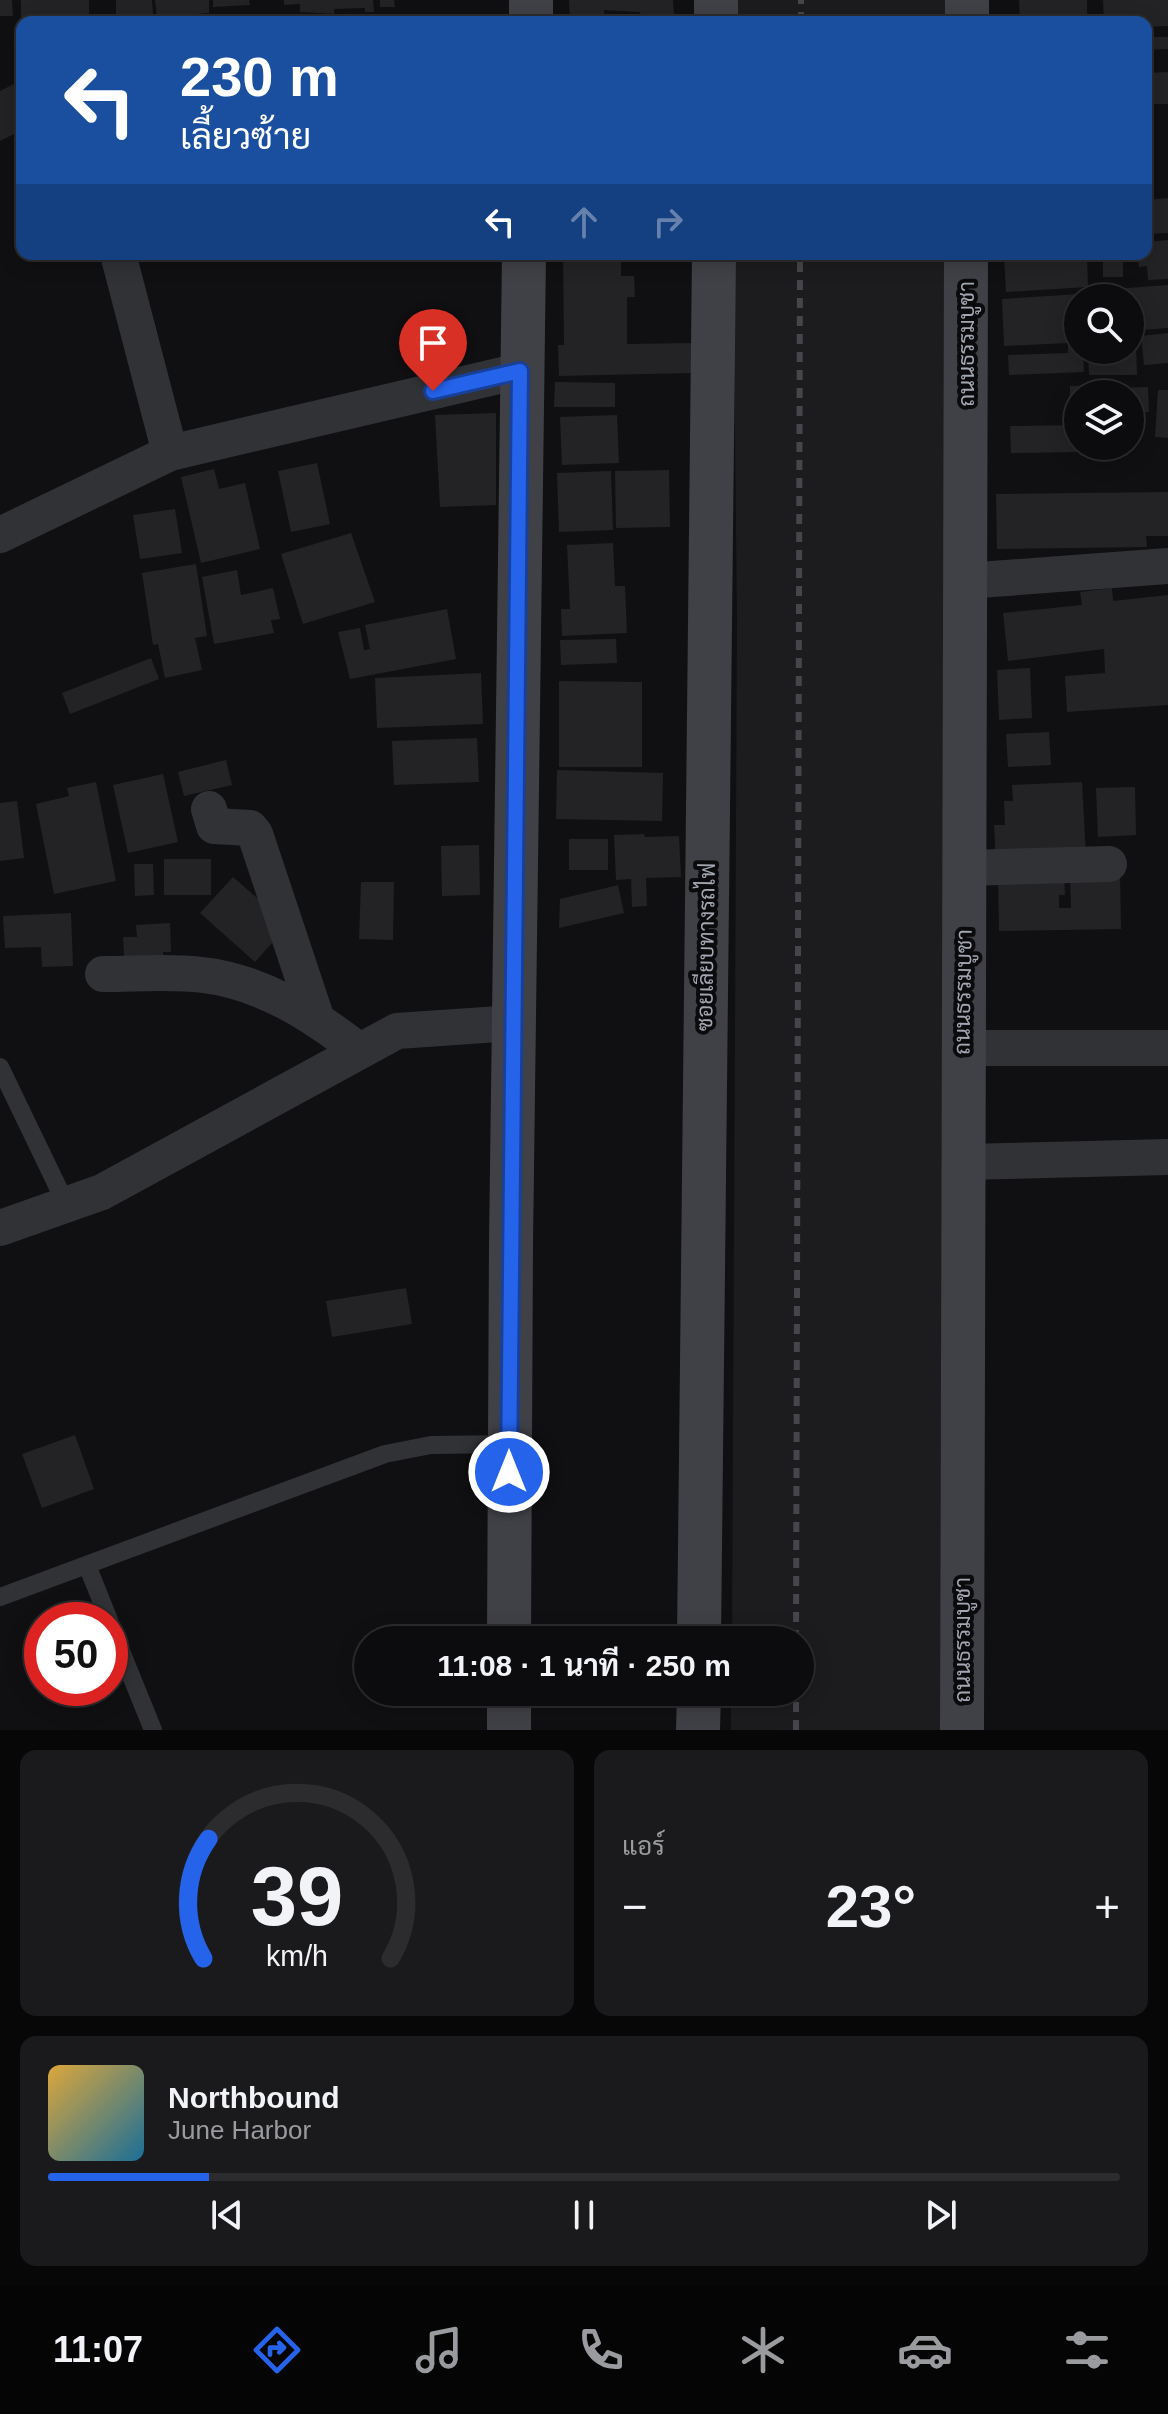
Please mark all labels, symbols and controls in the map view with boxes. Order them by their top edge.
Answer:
text: 230 m [180,45,339,108]
icon: left [48,48,152,152]
text: เลี้ยวซ้าย [180,116,311,157]
icon: left [478,200,522,244]
icon: ahead [562,200,606,244]
icon: right [646,200,690,244]
street label: ถนนธรรมบูชา [954,281,982,407]
map controls [1064,284,1144,460]
button: search [1064,284,1144,364]
pin [399,309,467,391]
icon: arrive [411,321,455,365]
button: layers [1064,380,1144,460]
street label: ซอยเลียบทางรถไฟ [690,863,720,1031]
street label: ถนนธรรมบูชา [949,929,980,1055]
position arrow [467,1430,551,1514]
street label: ถนนธรรมบูชา [950,1577,978,1703]
speed limit sign: 50 [24,1602,128,1706]
text: 11:08 · 1 นาที · 250 m [437,1649,731,1682]
text: แอร์ [622,1831,665,1861]
text: 39 [251,1850,343,1943]
text: 23° [826,1873,916,1940]
text: − [622,1882,648,1931]
text: + [1094,1882,1120,1931]
text: km/h [266,1940,328,1972]
text: Northbound [168,2081,340,2114]
text: June Harbor [168,2115,311,2145]
icon: previous [205,2193,249,2237]
icon: pause [562,2193,606,2237]
icon: next [919,2193,963,2237]
icon: directions [249,2322,305,2378]
icon: music [411,2322,467,2378]
icon: phone [573,2322,629,2378]
icon: climate [735,2322,791,2378]
icon: car [897,2322,953,2378]
icon: filters [1059,2322,1115,2378]
text: 11:07 [53,2329,143,2370]

